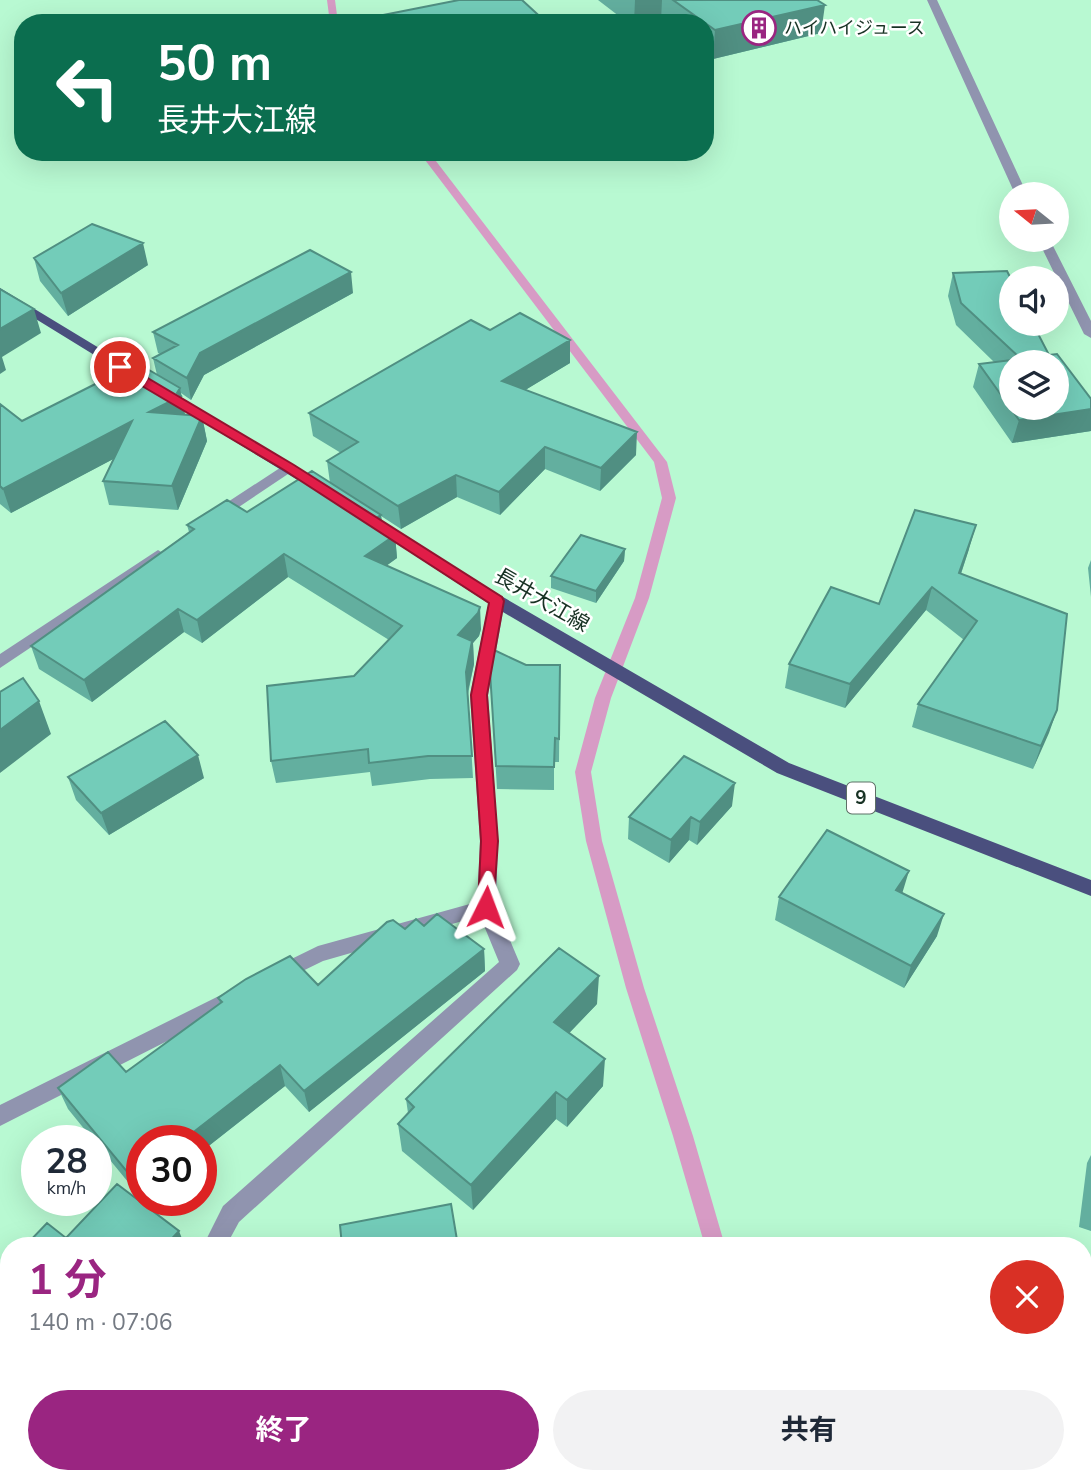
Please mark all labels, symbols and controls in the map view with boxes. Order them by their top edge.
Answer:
building icon: ハイハイジュース [740,9,778,47]
place label: ハイハイジュース [784,16,925,40]
text: 50 m [157,30,272,97]
icon: left [42,42,133,133]
text: 長井大江線 [157,99,317,142]
north arrow [999,182,1069,252]
map controls [999,182,1069,420]
button: sound [999,266,1069,336]
pin [90,337,150,397]
icon: arrive [101,348,139,386]
button: layers [999,350,1069,420]
street label: 長井大江線 [490,562,594,638]
road number: 9 [847,782,875,814]
position arrow [449,870,523,944]
speed limit sign: 30 [126,1125,217,1216]
text: 28 [45,1138,88,1185]
text: km/h [47,1176,86,1200]
text: 1 分 [28,1252,107,1309]
button: close [990,1260,1064,1334]
text: 140 m · 07:06 [28,1307,173,1338]
button: 終了 [28,1390,539,1470]
button: 共有 [553,1390,1064,1470]

